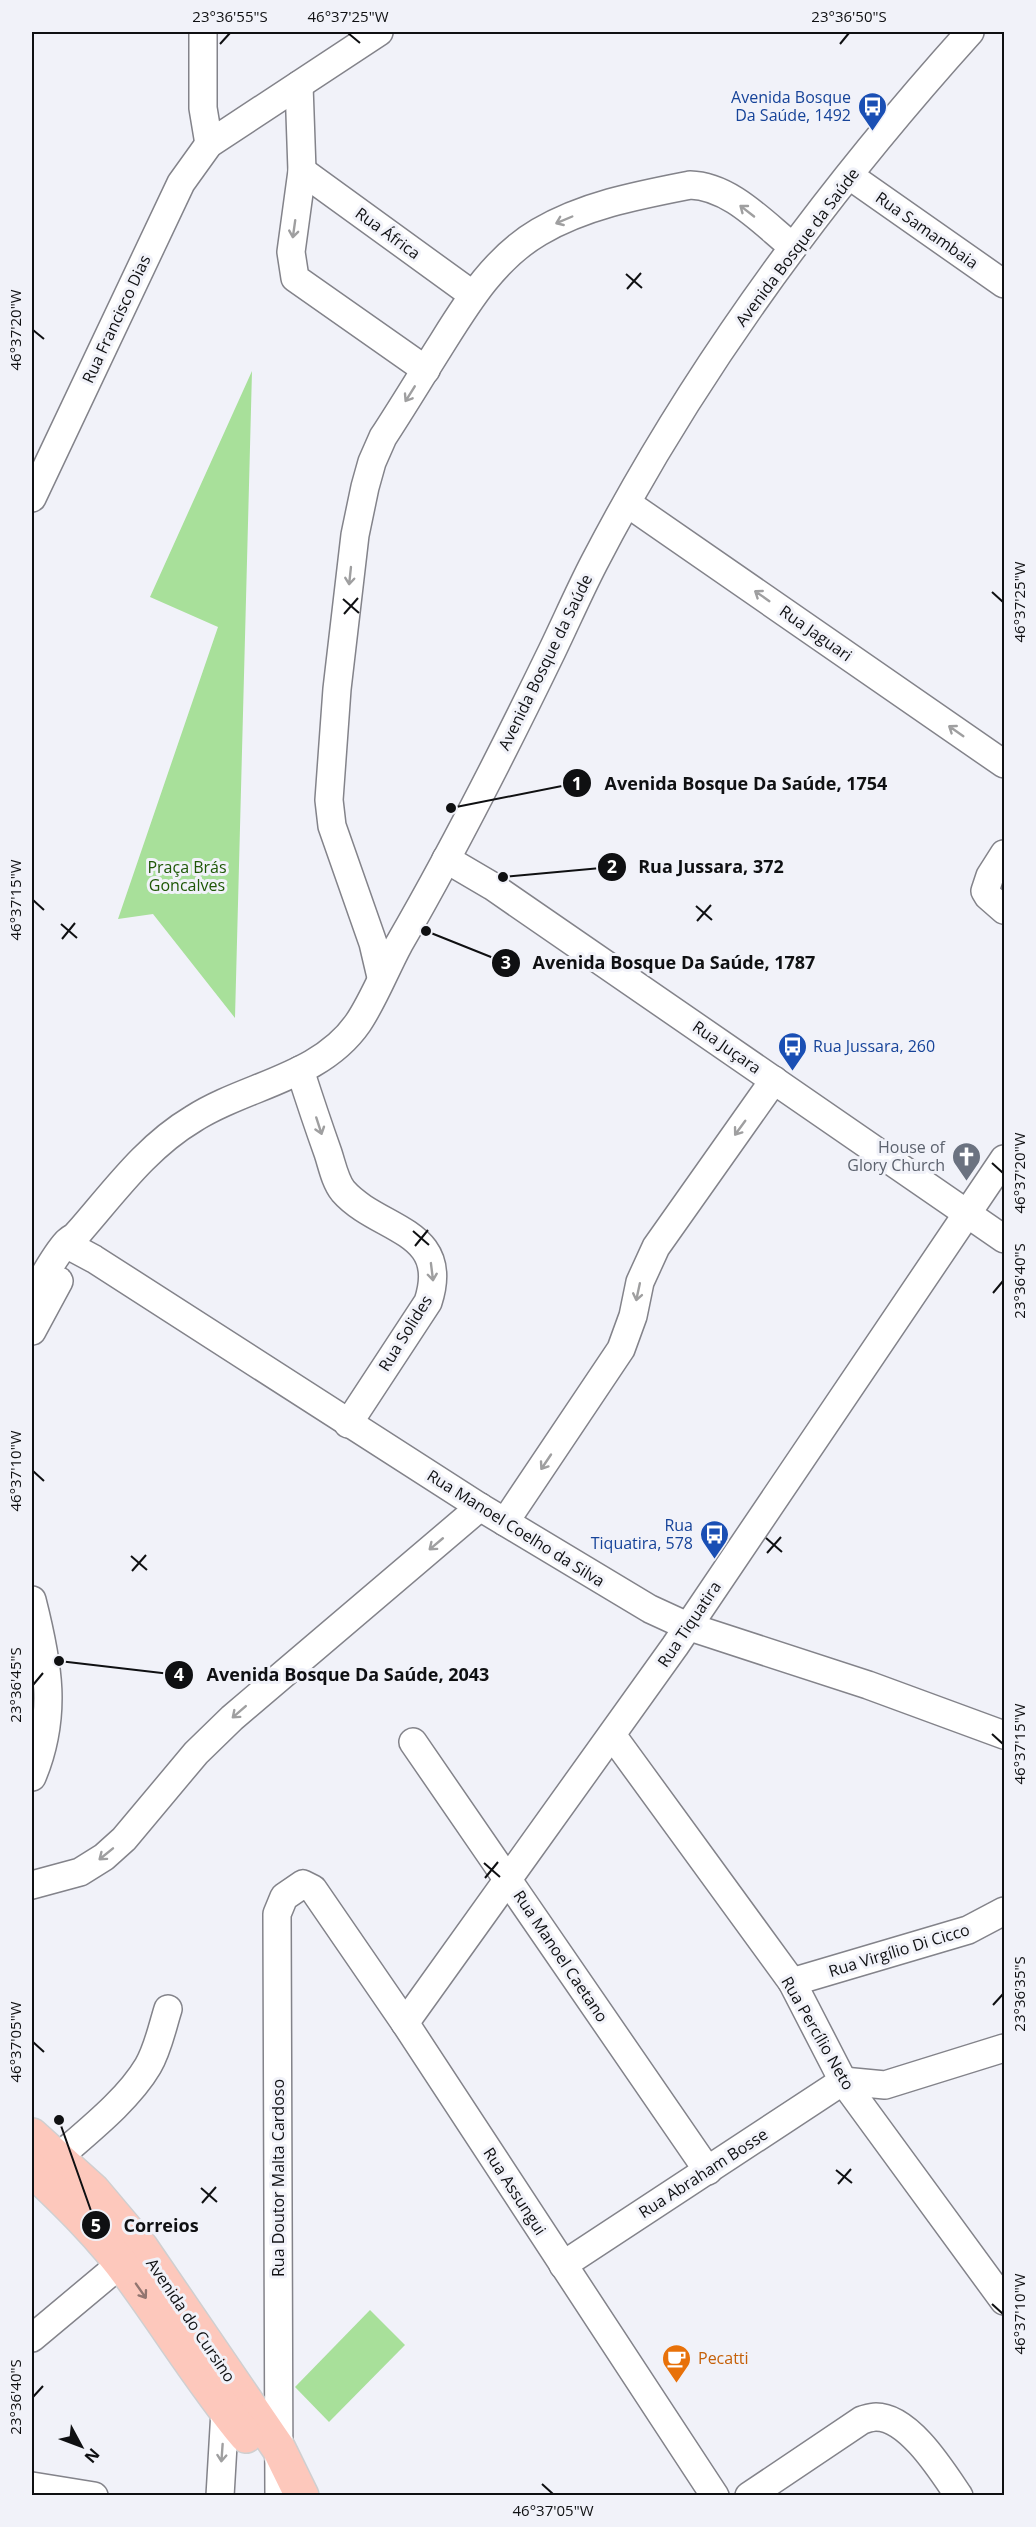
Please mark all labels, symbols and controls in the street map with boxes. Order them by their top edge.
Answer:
text: 23°36'55"S [192,6,268,26]
text: 46°37'25"W [308,6,389,26]
text: 23°36'50"S [811,6,887,26]
place label: Avenida Bosque Da Saúde, 1492 [731,86,851,126]
bus stop icon: Avenida Bosque Da Saúde, 1492 [856,90,888,132]
street label: Avenida Bosque da Saúde [730,163,864,331]
street label: Rua Samambaia [871,186,983,274]
street label: Rua África [351,202,425,264]
one-way arrow [739,204,755,217]
one-way arrow [556,215,574,226]
one-way arrow [288,218,299,238]
street label: Rua Francisco Dias [77,251,155,387]
text: 46°37'20"W [5,289,25,371]
one-way arrow [404,385,416,402]
text: 46°37'25"W [1009,561,1029,643]
one-way arrow [344,566,355,586]
street label: Avenida Bosque da Saúde [493,570,597,754]
one-way arrow [754,590,770,602]
street label: Rua Jaguari [775,600,857,666]
one-way arrow [949,725,965,737]
callout: Avenida Bosque Da Saúde, 1754 [562,765,899,801]
text: 1 [572,771,582,795]
text: Avenida Bosque Da Saúde, 1754 [605,771,887,795]
callout: Rua Jussara, 372 [597,849,796,885]
text: 2 [607,854,617,878]
text: Rua Jussara, 372 [638,854,784,878]
park label: Praça Brás Goncalves [147,856,227,896]
text: 46°37'15"W [5,859,25,941]
callout: Avenida Bosque Da Saúde, 1787 [491,945,827,981]
text: 3 [501,950,511,974]
text: Avenida Bosque Da Saúde, 1787 [533,950,815,974]
street label: Rua Juçara [688,1015,766,1079]
bus stop icon: Rua Jussara, 260 [776,1030,808,1072]
place label: Rua Jussara, 260 [813,1035,935,1057]
one-way arrow [314,1116,325,1135]
one-way arrow [734,1119,746,1135]
text: 46°37'20"W [1009,1132,1029,1214]
place label: House of Glory Church [847,1136,947,1176]
church icon: House of Glory Church [950,1140,982,1182]
text: 23°36'40"S [1009,1243,1029,1319]
one-way arrow [427,1261,438,1281]
one-way arrow [632,1282,643,1301]
street label: Rua Solides [373,1291,437,1375]
text: 46°37'10"W [5,1430,25,1512]
one-way arrow [540,1453,552,1470]
street label: Rua Manoel Coelho da Silva [423,1464,609,1592]
place label: Rua Tiquatira, 578 [591,1514,693,1554]
bus stop icon: Rua Tiquatira, 578 [698,1518,730,1560]
one-way arrow [428,1538,444,1551]
street label: Rua Tiquatira [652,1577,726,1671]
text: 23°36'45"S [5,1647,25,1723]
callout: Avenida Bosque Da Saúde, 2043 [164,1657,501,1693]
text: 4 [174,1662,184,1686]
text: Avenida Bosque Da Saúde, 2043 [207,1662,489,1686]
text: 46°37'15"W [1009,1703,1029,1785]
one-way arrow [231,1705,247,1718]
one-way arrow [99,1847,115,1860]
street label: Rua Manoel Caetano [509,1886,613,2026]
street label: Rua Virgílio Di Cicco [826,1918,972,1982]
text: 23°36'35"S [1009,1956,1029,2032]
street label: Rua Percílio Neto [777,1972,859,2094]
text: 46°37'05"W [5,2001,25,2083]
street label: Rua Doutor Malta Cardoso [267,2079,289,2277]
street label: Rua Abraham Bosse [634,2123,772,2223]
street label: Rua Assungui [478,2143,552,2239]
callout: Correios [81,2207,210,2243]
text: 5 [91,2213,101,2237]
text: Correios [123,2213,199,2237]
street label: Avenida do Cursino [141,2254,241,2386]
text: 46°37'10"W [1009,2273,1029,2355]
one-way arrow [135,2282,147,2298]
cafe icon: Pecatti [661,2342,693,2384]
place label: Pecatti [698,2347,749,2369]
text: 23°36'40"S [5,2359,25,2435]
north arrow [51,2416,111,2476]
one-way arrow [217,2443,228,2463]
text: N [80,2444,105,2468]
text: 46°37'05"W [513,2500,594,2520]

